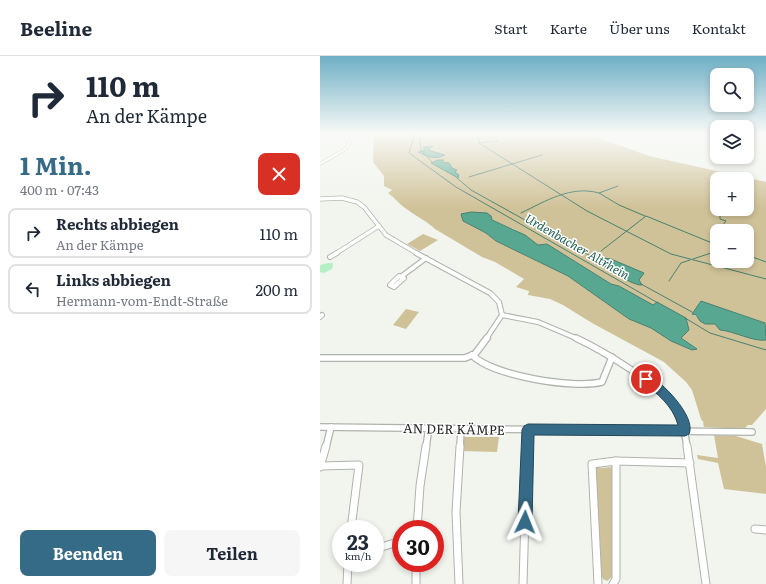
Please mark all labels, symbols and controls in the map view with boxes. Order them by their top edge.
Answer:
text: Beeline [20,14,92,42]
text: Start [494,18,528,38]
text: Karte [550,18,587,38]
text: Über uns [609,18,670,38]
text: Kontakt [692,18,746,38]
text: 110 m [86,64,160,106]
map controls [710,68,754,268]
button: search [710,68,754,112]
icon: right [20,72,72,124]
text: An der Kämpe [86,102,207,129]
button: layers [710,120,754,164]
text: 1 Min. [20,147,92,182]
button: close [258,153,300,195]
button: + [710,172,754,216]
text: 400 m · 07:43 [20,180,99,199]
water label: Urdenbacher Altrhein [522,209,633,283]
text: Rechts abbiegen [56,212,179,235]
icon: right [22,222,44,244]
text: 110 m [260,222,298,245]
button: − [710,224,754,268]
text: An der Kämpe [56,235,143,254]
text: Links abbiegen [56,268,171,291]
icon: left [22,278,44,300]
text: 200 m [256,278,298,301]
text: Hermann-vom-Endt-Straße [56,291,228,310]
pin [629,362,663,396]
icon: arrive [635,368,657,390]
street label: AN DER KÄMPE [403,418,505,439]
position arrow [504,501,546,543]
speed limit sign: 30 [392,520,444,572]
text: 23 [347,526,369,556]
button: Beenden [20,530,156,576]
button: Teilen [164,530,300,576]
text: km/h [345,548,371,563]

